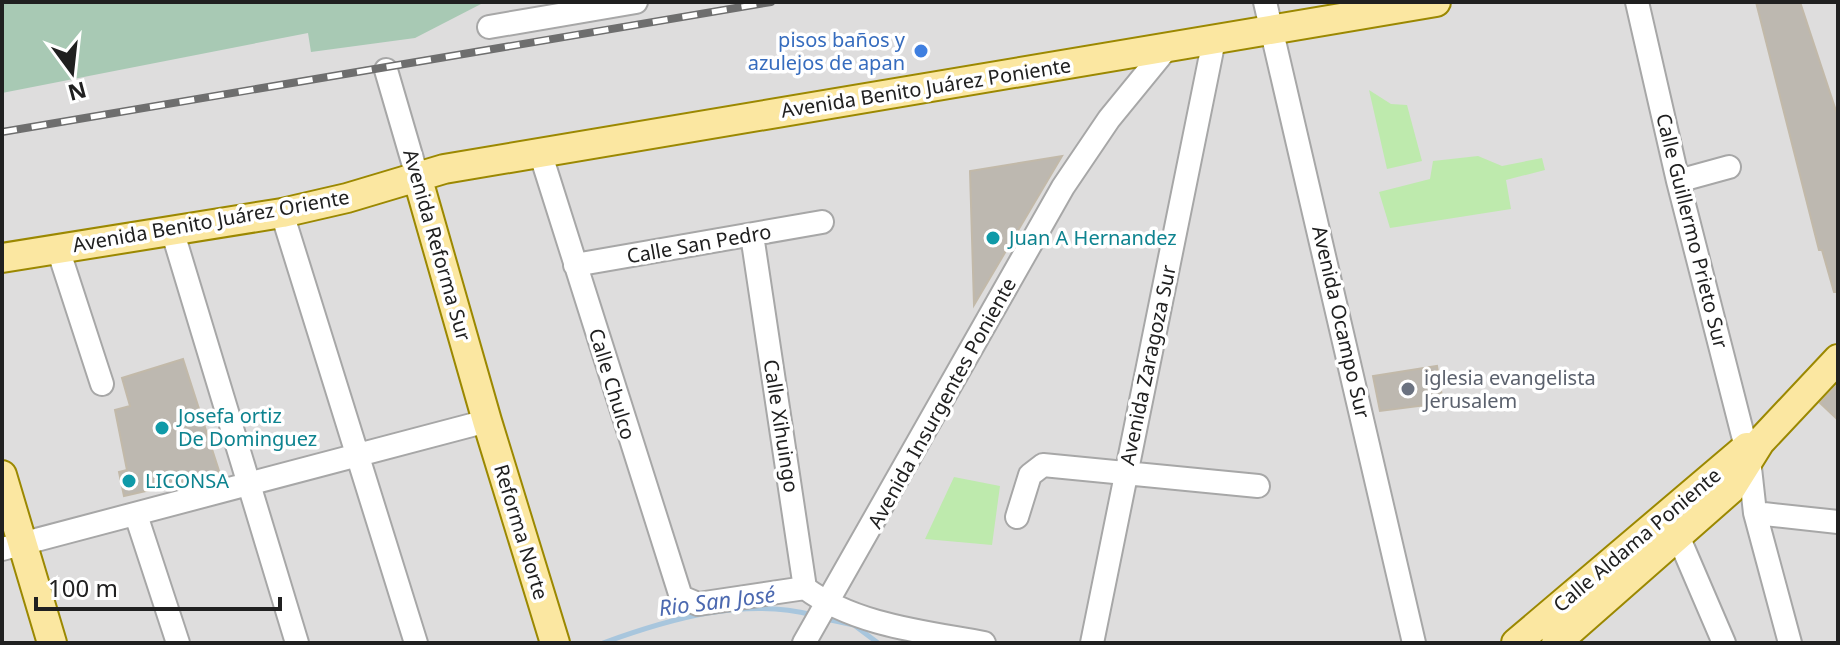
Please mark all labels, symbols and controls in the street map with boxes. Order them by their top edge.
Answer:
place label: pisos baños y azulejos de apan [748,26,906,76]
north arrow [32,32,112,112]
marker: pisos baños y azulejos de apan [912,42,930,60]
street label: Avenida Benito Juárez Poniente [779,51,1073,124]
text: N [65,75,90,109]
street label: Calle Guillermo Prieto Sur [1650,110,1735,351]
street label: Avenida Reforma Sur [397,146,478,344]
street label: Avenida Benito Juárez Oriente [70,183,351,258]
street label: Calle San Pedro [625,218,773,269]
street label: Avenida Ocampo Sur [1306,223,1377,421]
place label: Juan A Hernandez [1007,224,1177,251]
marker: Juan A Hernandez [984,229,1002,247]
street label: Avenida Zaragoza Sur [1113,262,1182,467]
street label: Avenida Insurgentes Poniente [861,273,1022,533]
street label: Calle Chulco [583,325,642,443]
street label: Calle Xihuingo [758,358,805,494]
place label: iglesia evangelista Jerusalem [1422,364,1596,414]
marker: iglesia evangelista Jerusalem [1399,380,1417,398]
place label: Josefa ortiz De Dominguez [176,402,317,452]
marker: Josefa ortiz De Dominguez [153,419,171,437]
street label: Reforma Norte [488,461,555,603]
street label: Calle Aldama Poniente [1547,461,1726,618]
place label: LICONSA [145,467,229,494]
marker: LICONSA [120,472,138,490]
scale bar [36,561,280,611]
text: 100 m [48,571,118,604]
water label: Rio San José [657,578,777,622]

